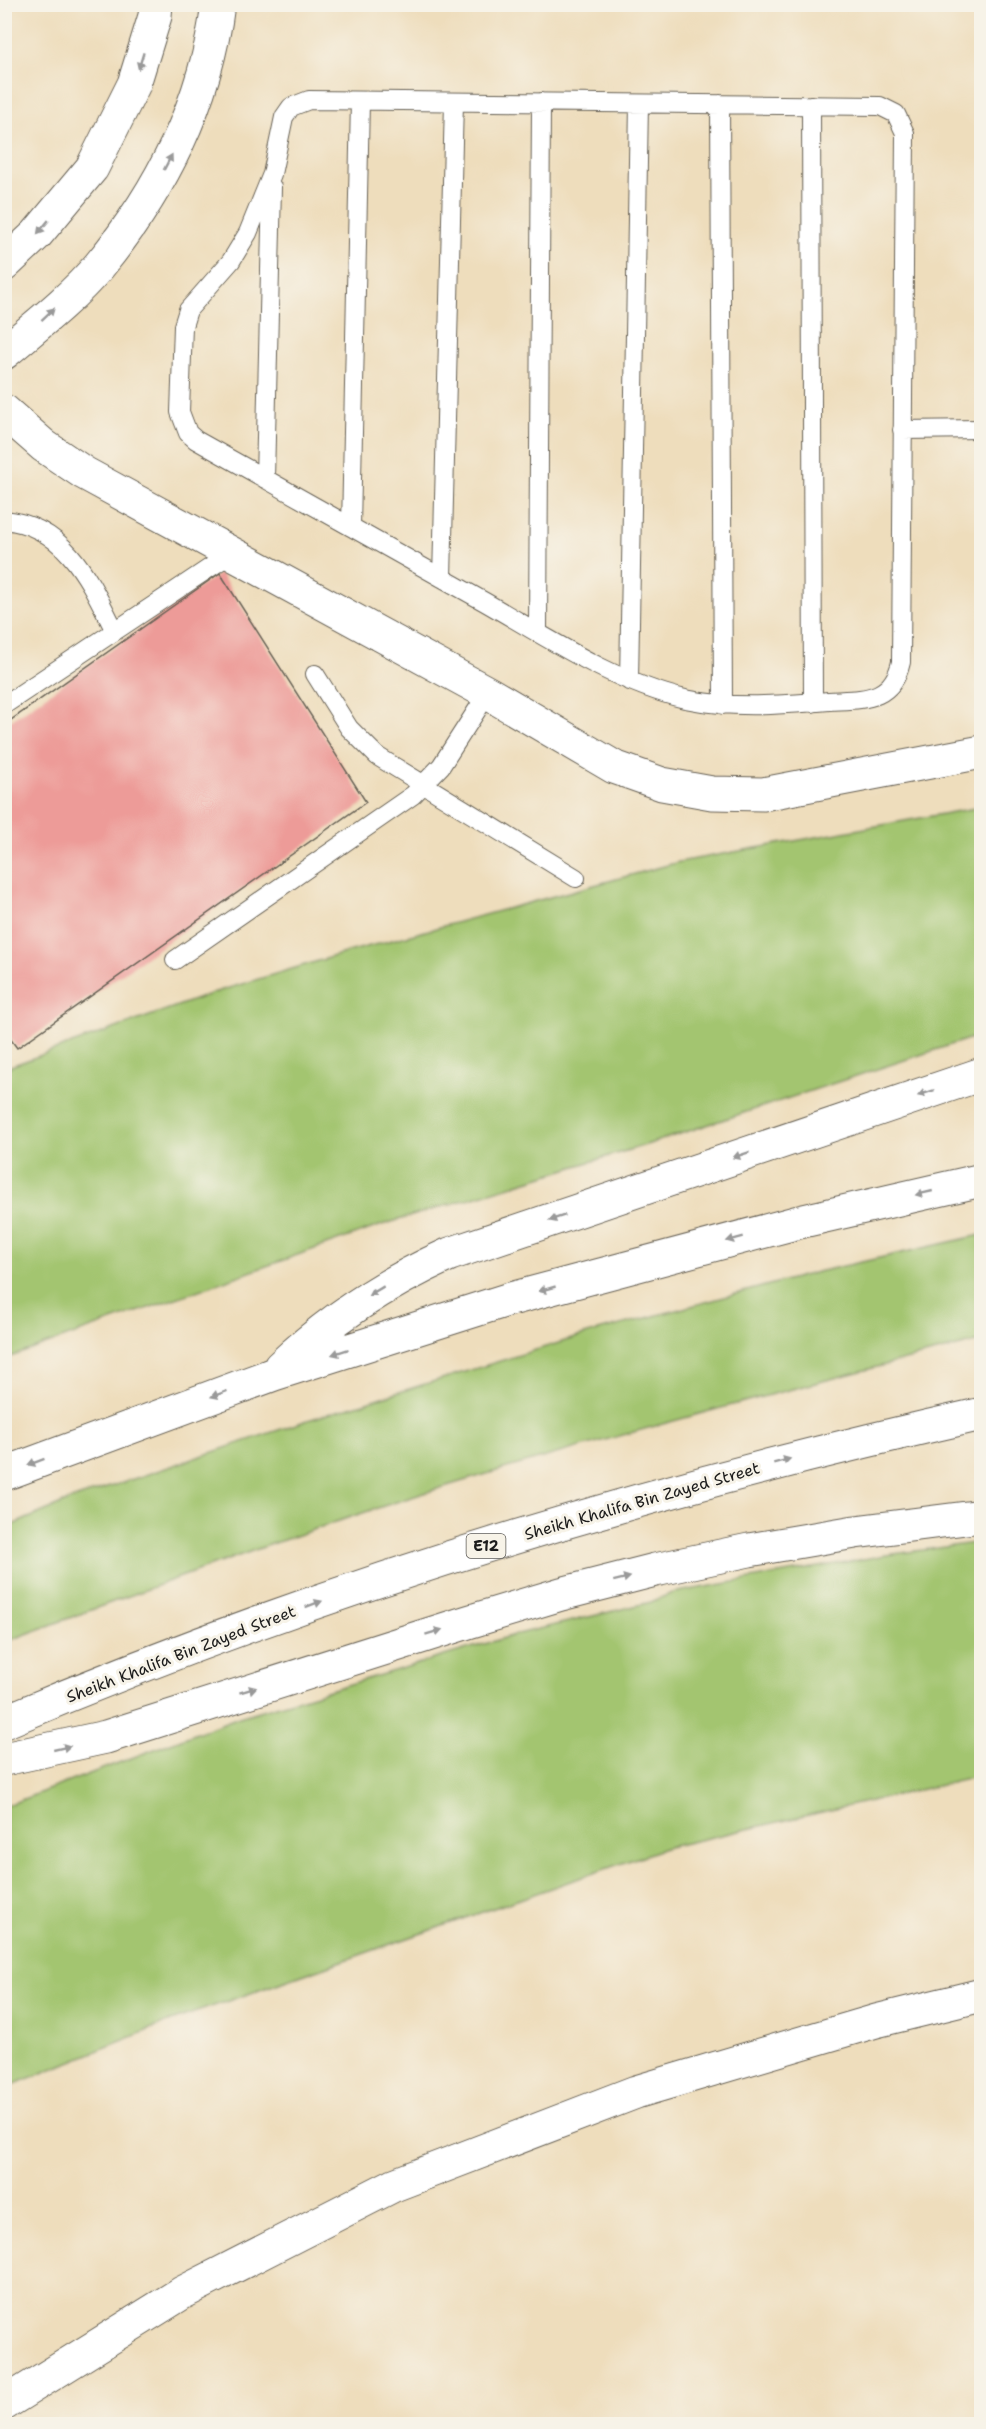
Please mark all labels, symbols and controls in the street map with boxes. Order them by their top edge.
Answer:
one-way arrow [136,52,145,70]
one-way arrow [163,153,173,170]
one-way arrow [37,219,50,234]
one-way arrow [41,307,56,321]
one-way arrow [917,1089,935,1098]
one-way arrow [732,1151,750,1161]
one-way arrow [915,1189,934,1198]
one-way arrow [547,1213,565,1223]
one-way arrow [726,1234,744,1244]
one-way arrow [537,1285,555,1294]
one-way arrow [367,1286,384,1296]
one-way arrow [331,1348,349,1357]
one-way arrow [210,1390,228,1399]
one-way arrow [773,1456,791,1466]
street label: Sheikh Khalifa Bin Zayed Street [522,1457,762,1545]
one-way arrow [27,1458,45,1467]
road number: E12 [466,1534,506,1558]
one-way arrow [612,1573,631,1583]
one-way arrow [305,1598,323,1608]
street label: Sheikh Khalifa Bin Zayed Street [63,1600,299,1708]
one-way arrow [425,1627,443,1637]
one-way arrow [239,1685,257,1694]
one-way arrow [53,1742,71,1752]

